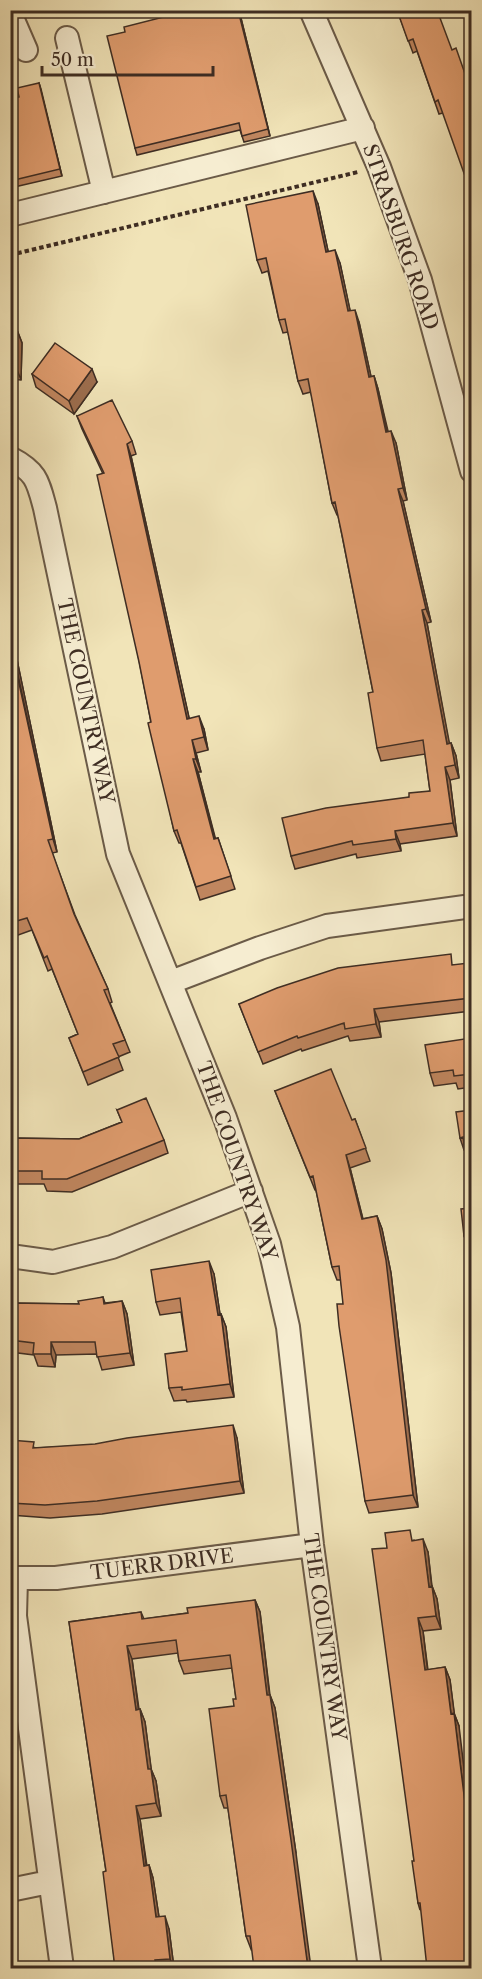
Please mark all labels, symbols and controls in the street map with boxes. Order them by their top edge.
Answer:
scale bar [42,39,213,77]
text: 50 m [51,49,94,71]
street label: STRASBURG ROAD [358,141,444,333]
street label: THE COUNTRY WAY [52,596,120,807]
street label: THE COUNTRY WAY [192,1058,283,1265]
street label: THE COUNTRY WAY [299,1532,352,1743]
street label: TUERR DRIVE [89,1543,235,1585]

